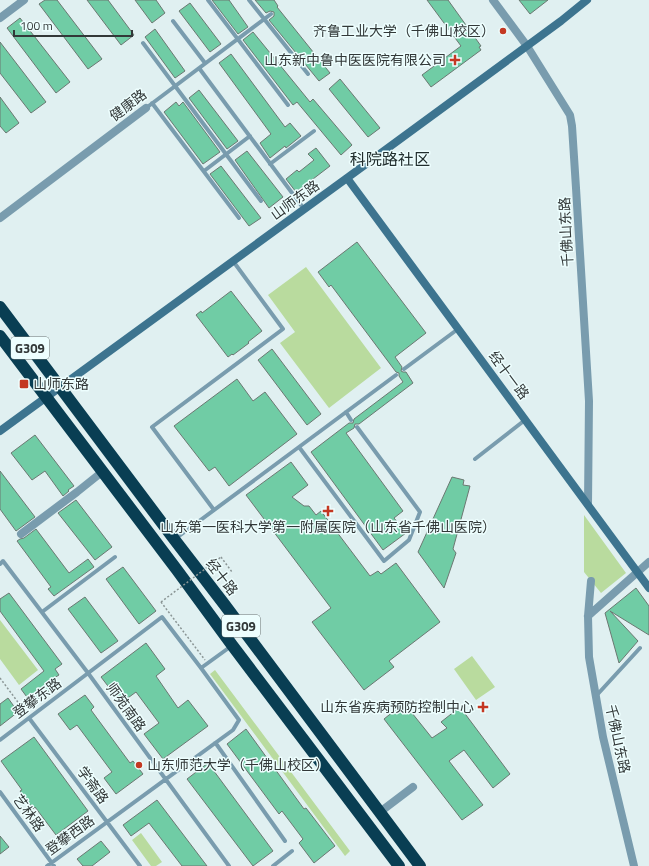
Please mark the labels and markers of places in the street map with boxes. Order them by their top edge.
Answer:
place label: 齐鲁工业大学（千佛山校区） [313,20,495,41]
marker: 齐鲁工业大学（千佛山校区） [498,26,508,36]
place label: 山东新中鲁中医医院有限公司 [264,49,446,70]
marker: 山东新中鲁中医医院有限公司 [449,54,461,66]
place label: 山师东路 [33,373,89,394]
marker: 山师东路 [18,378,30,390]
marker: 山东第一医科大学第一附属医院（山东省千佛山医院） [322,505,334,517]
place label: 山东第一医科大学第一附属医院（山东省千佛山医院） [160,516,496,537]
place label: 山东省疾病预防控制中心 [320,696,474,717]
marker: 山东省疾病预防控制中心 [477,701,489,713]
place label: 山东师范大学（千佛山校区） [147,754,329,775]
marker: 山东师范大学（千佛山校区） [134,760,144,770]

